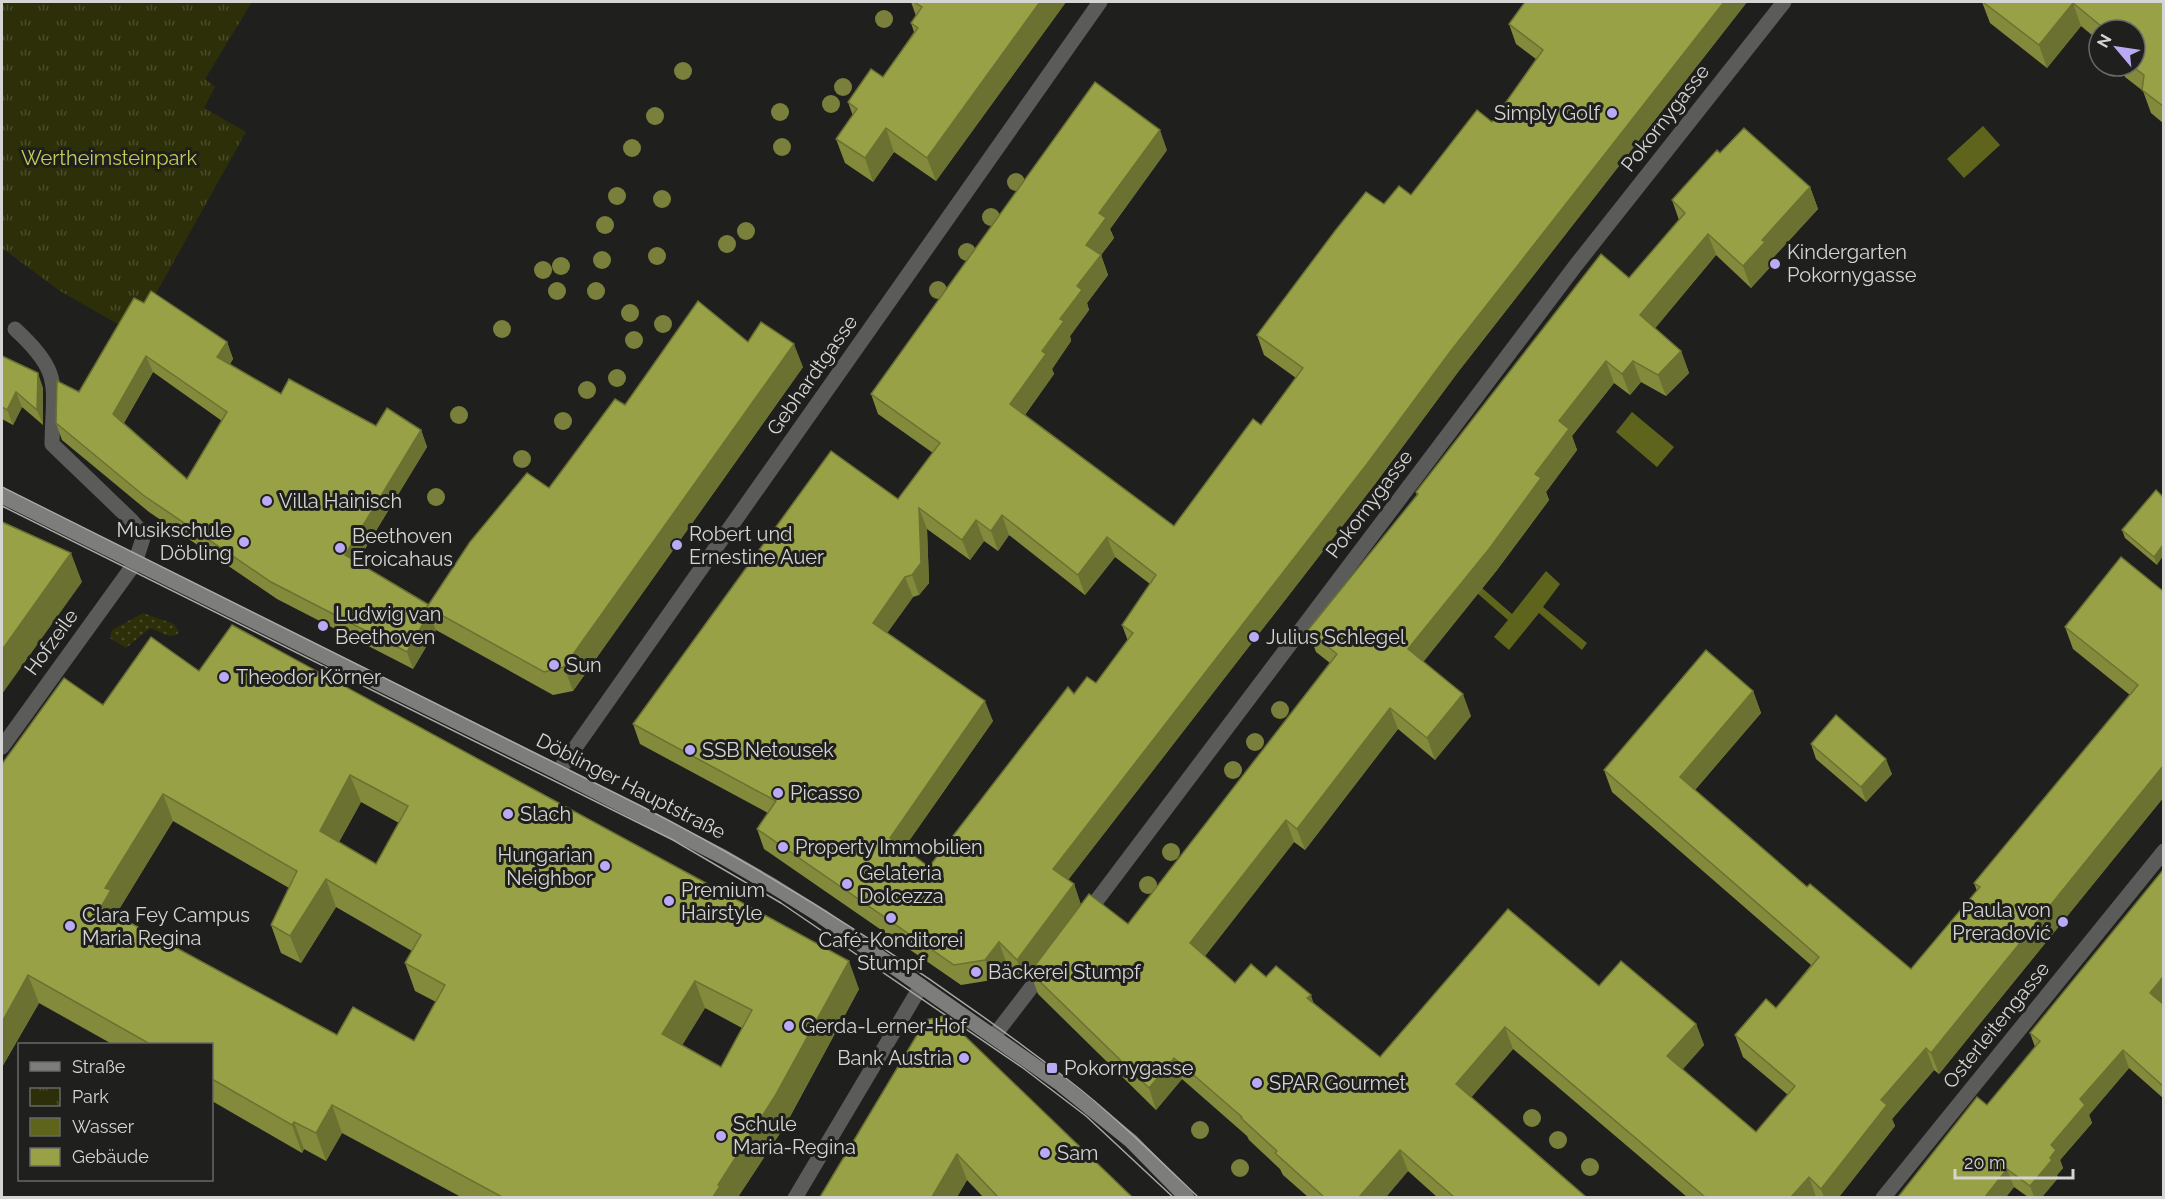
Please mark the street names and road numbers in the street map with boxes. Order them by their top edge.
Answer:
street label: Pokornygasse [1616,59,1714,176]
street label: Gebhardtgasse [762,310,862,440]
street label: Pokornygasse [1320,445,1418,563]
street label: Hofzeile [19,604,83,680]
street label: Döblinger Hauptstraße [532,728,730,844]
street label: Osterleitengasse [1938,957,2054,1093]

